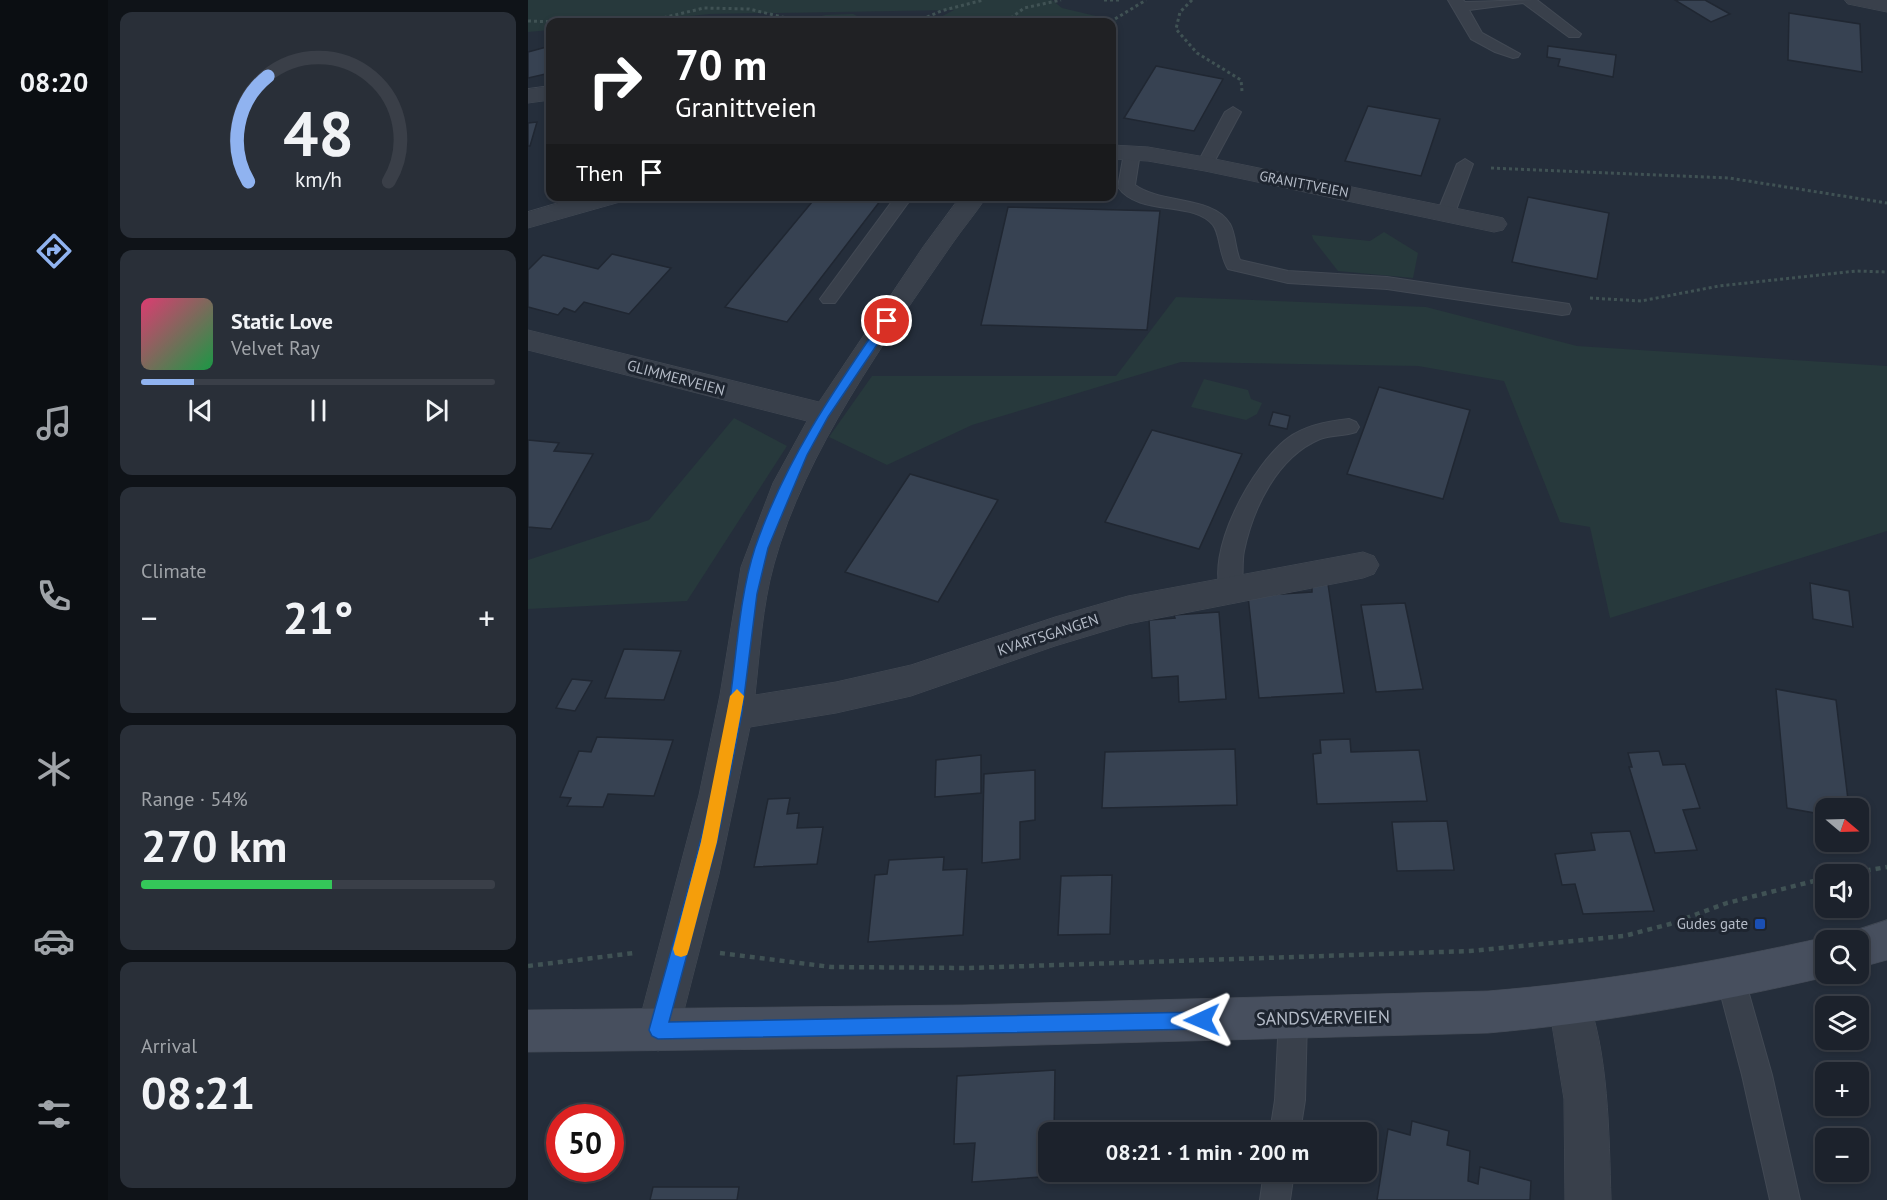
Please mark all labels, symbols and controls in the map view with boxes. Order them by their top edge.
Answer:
text: 70 m [675,37,767,92]
icon: right [576,42,654,120]
text: 08:20 [20,65,88,99]
text: Granittveien [675,90,817,124]
text: 48 [283,92,353,173]
icon: arrive [635,156,668,189]
text: Then [576,159,623,187]
text: km/h [294,165,341,193]
street label: GRANITTVEIEN [1258,167,1350,201]
icon: directions [33,230,75,272]
pin [861,295,912,346]
icon: arrive [870,304,903,337]
text: Static Love [231,307,333,335]
text: Velvet Ray [231,335,320,361]
street label: GLIMMERVEIEN [625,355,727,400]
icon: previous [184,394,217,427]
icon: pause [302,394,335,427]
icon: next [420,394,453,427]
icon: music [33,402,75,444]
text: Climate [141,558,207,584]
icon: phone [33,575,75,617]
text: 21° [283,588,353,646]
text: − [141,596,158,639]
text: + [478,596,495,639]
street label: KVARTSGANGEN [995,609,1101,660]
icon: climate [33,748,75,790]
text: Range · 54% [141,786,248,812]
north arrow [1815,798,1869,852]
map controls [1815,798,1869,1182]
text: 270 km [141,816,287,874]
button: sound [1815,864,1869,918]
place label: Gudes gate [1677,914,1748,933]
marker: Gudes gate [1753,917,1767,931]
icon: car [33,920,75,962]
button: search [1815,930,1869,984]
position arrow [1170,988,1234,1052]
button: layers [1815,996,1869,1050]
street label: SANDSVÆRVEIEN [1256,1005,1390,1030]
text: Arrival [141,1033,197,1059]
button: + [1815,1062,1869,1116]
text: 08:21 [141,1063,255,1121]
icon: filters [33,1093,75,1135]
speed limit sign: 50 [546,1104,624,1182]
button: − [1815,1128,1869,1182]
text: 08:21 · 1 min · 200 m [1106,1138,1309,1166]

